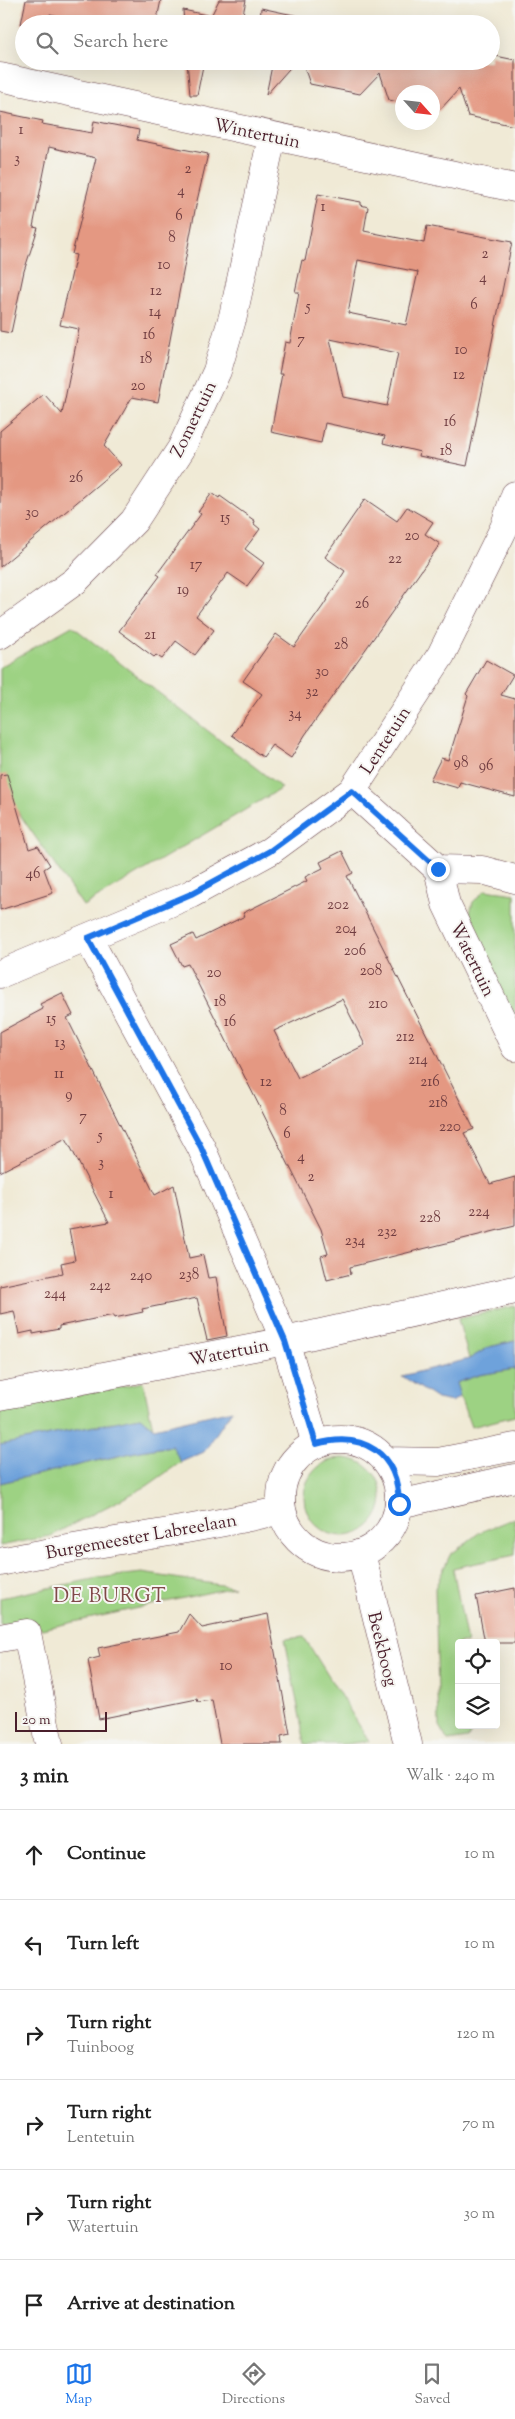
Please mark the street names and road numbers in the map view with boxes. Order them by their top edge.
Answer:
street label: Wintertuin [211,113,303,157]
street label: Zomertuin [165,377,225,462]
street label: Lentetuin [355,702,419,780]
street label: Watertuin [442,918,501,1002]
street label: Watertuin [187,1333,272,1374]
street label: Burgemeester Labreelaan [44,1508,239,1568]
street label: Beekboog [359,1609,403,1690]

